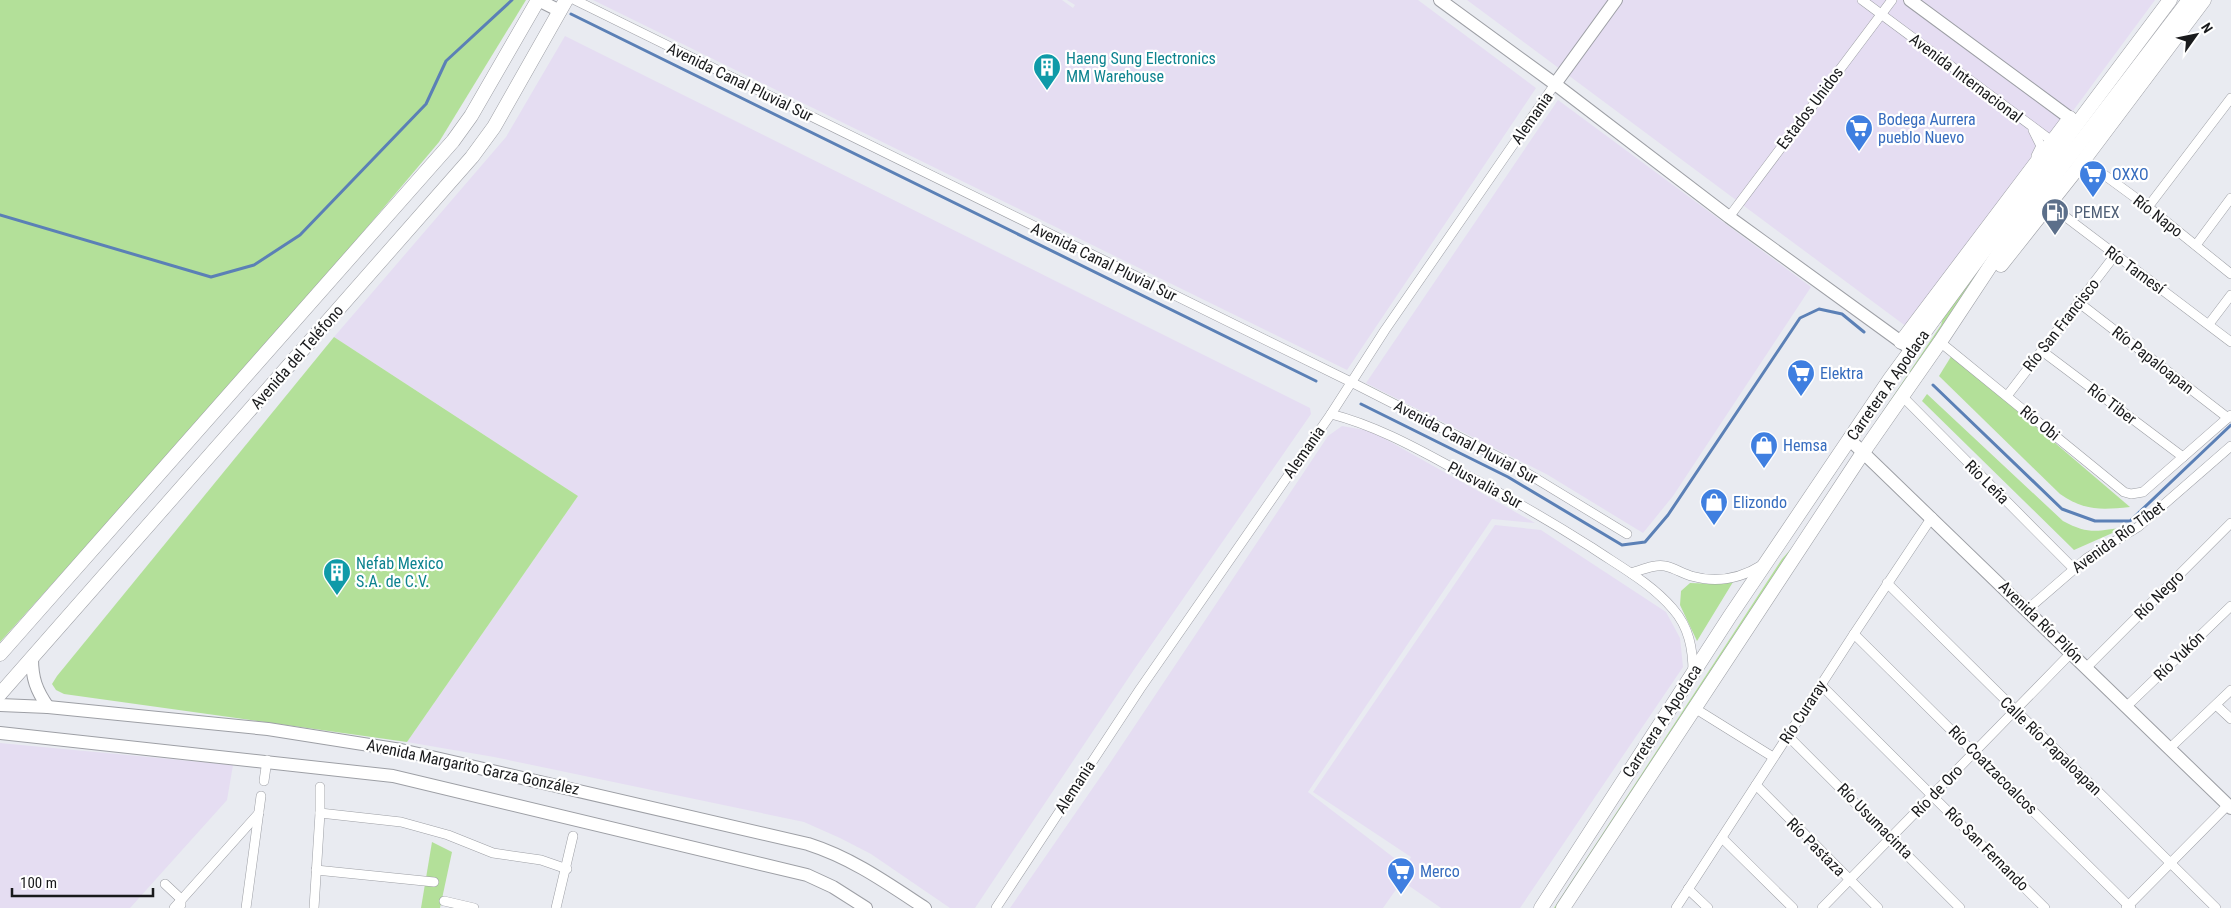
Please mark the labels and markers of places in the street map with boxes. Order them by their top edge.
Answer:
place label: Haeng Sung Electronics MM Warehouse [1066,49,1216,86]
building icon: Haeng Sung Electronics MM Warehouse [1032,52,1062,91]
place label: Bodega Aurrera pueblo Nuevo [1878,110,1976,147]
supermarket icon: Bodega Aurrera pueblo Nuevo [1844,113,1874,152]
supermarket icon: OXXO [2078,159,2108,198]
place label: OXXO [2112,165,2149,184]
fuel station icon: PEMEX [2040,197,2070,236]
place label: PEMEX [2074,203,2120,222]
supermarket icon: Elektra [1786,358,1816,397]
place label: Elektra [1820,364,1863,383]
shop icon: Hemsa [1749,430,1779,469]
place label: Hemsa [1783,436,1827,455]
shop icon: Elizondo [1699,487,1729,526]
place label: Elizondo [1733,493,1787,512]
place label: Nefab Mexico S.A. de C.V. [356,554,443,591]
building icon: Nefab Mexico S.A. de C.V. [322,557,352,596]
supermarket icon: Merco [1386,856,1416,895]
place label: Merco [1420,862,1460,881]

